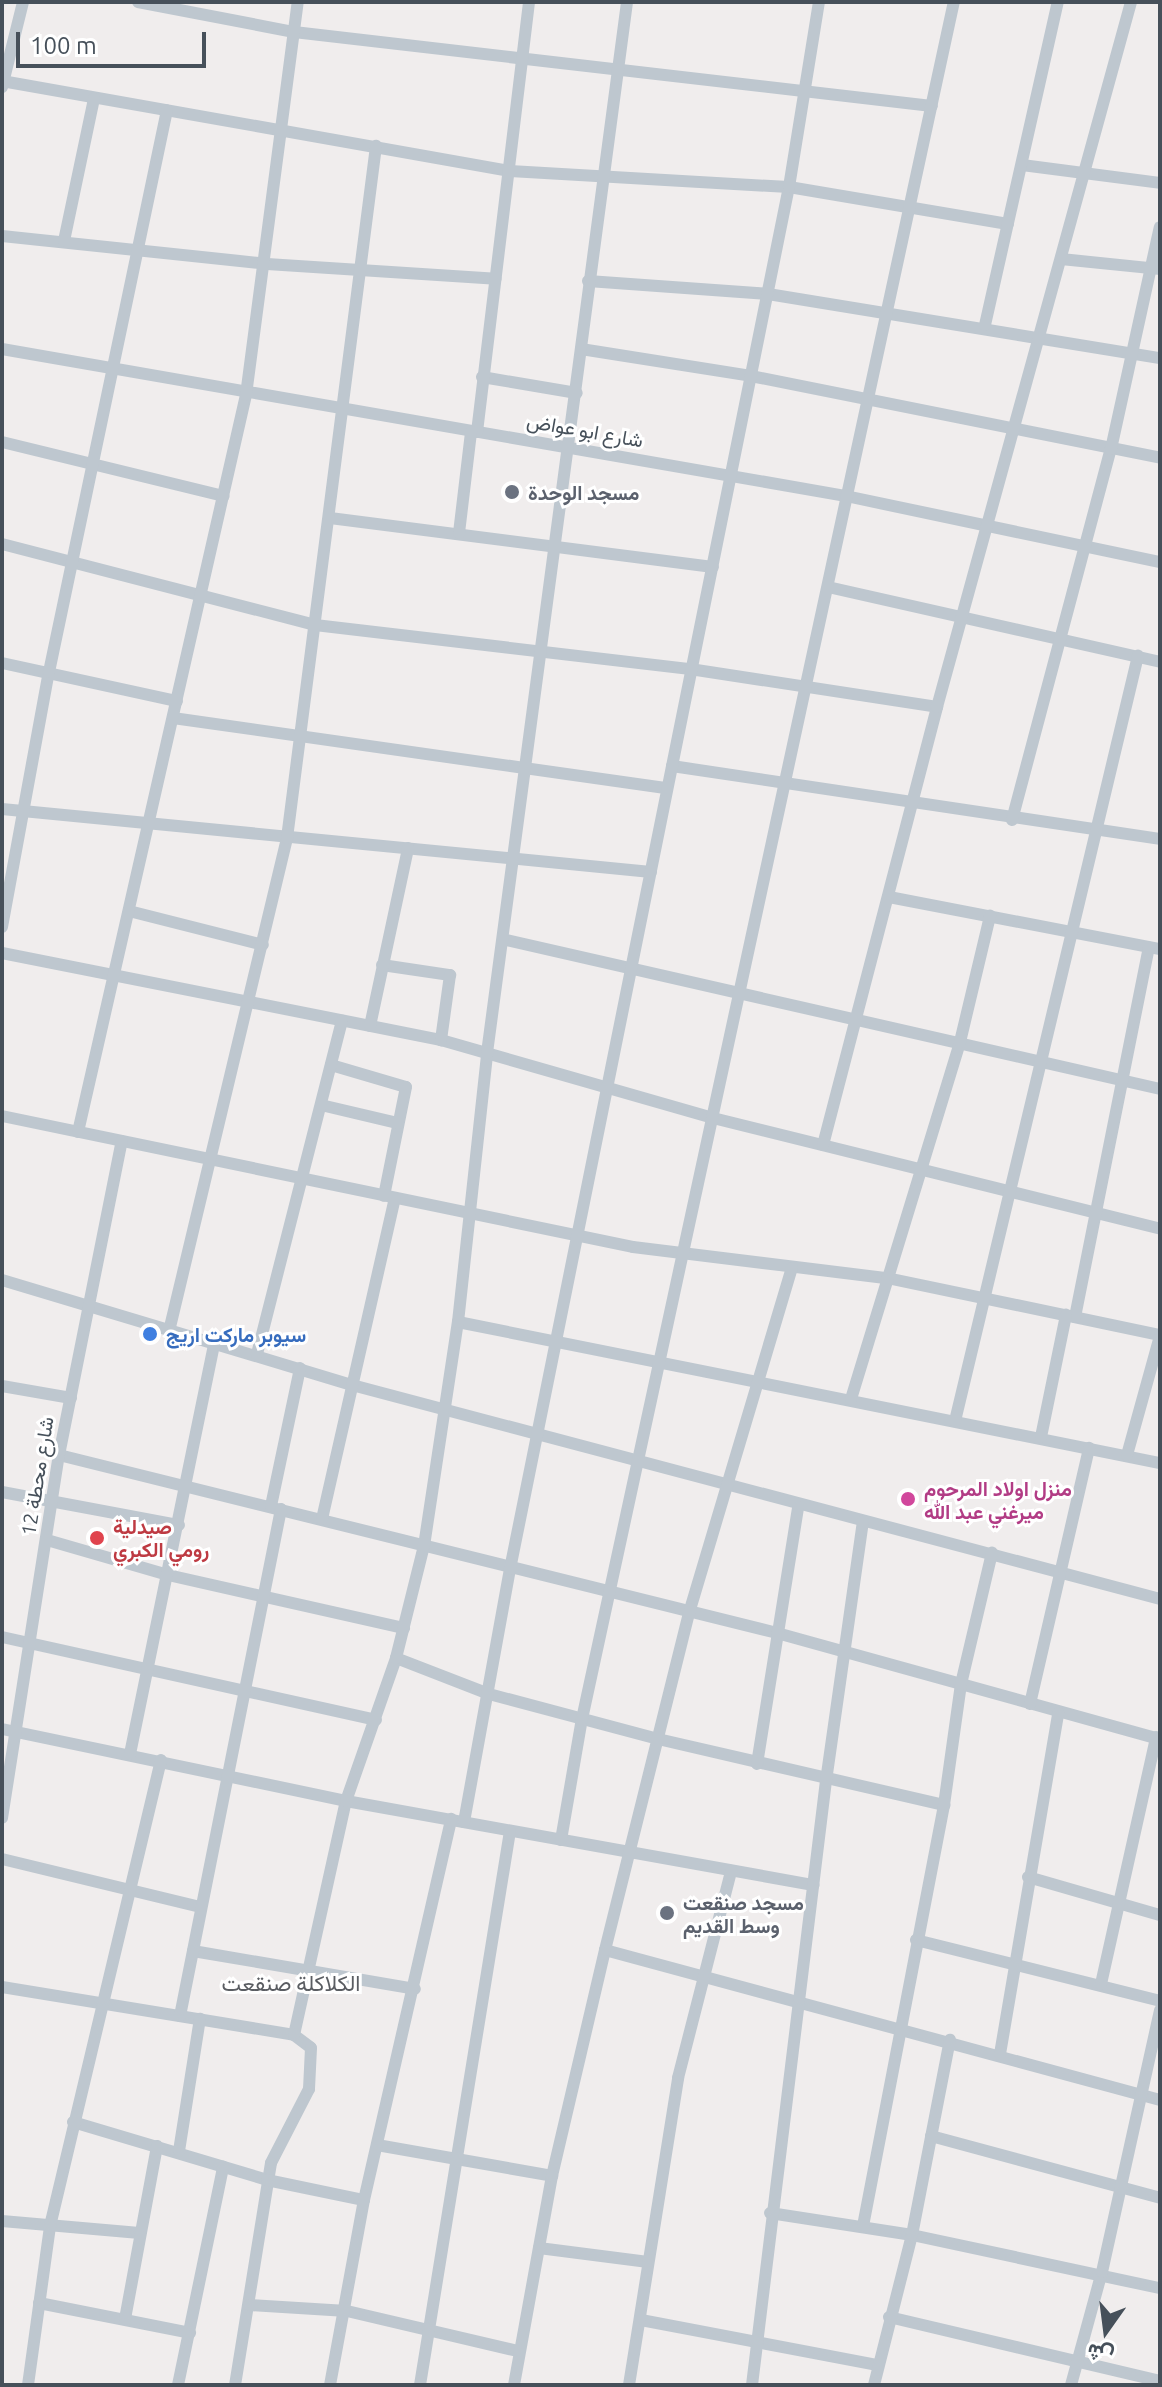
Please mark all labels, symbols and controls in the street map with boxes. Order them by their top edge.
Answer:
scale bar [20,16,210,66]
text: 100 m [30,32,97,59]
street label: شارع ابو عواض [525,408,645,452]
place label: مسجد الوحدة [528,480,639,504]
marker: مسجد الوحدة [503,483,521,501]
place label: سيوبر ماركت اريج [166,1322,306,1346]
marker: سيوبر ماركت اريج [141,1325,159,1343]
street label: شارع محطة 12 [16,1415,58,1537]
place label: منزل اولاد المرحوم ميرغني عبد الله [924,1476,1072,1523]
marker: منزل اولاد المرحوم ميرغني عبد الله [899,1490,917,1508]
place label: صيدلية رومي الكبري [113,1514,209,1561]
marker: صيدلية رومي الكبري [88,1529,106,1547]
place label: مسجد صنقعت وسط القديم [683,1890,804,1937]
marker: مسجد صنقعت وسط القديم [658,1904,676,1922]
district label: الكلاكلة صنقعت [222,1970,360,1996]
north arrow [1066,2291,1146,2371]
text: ش [1084,2339,1116,2370]

